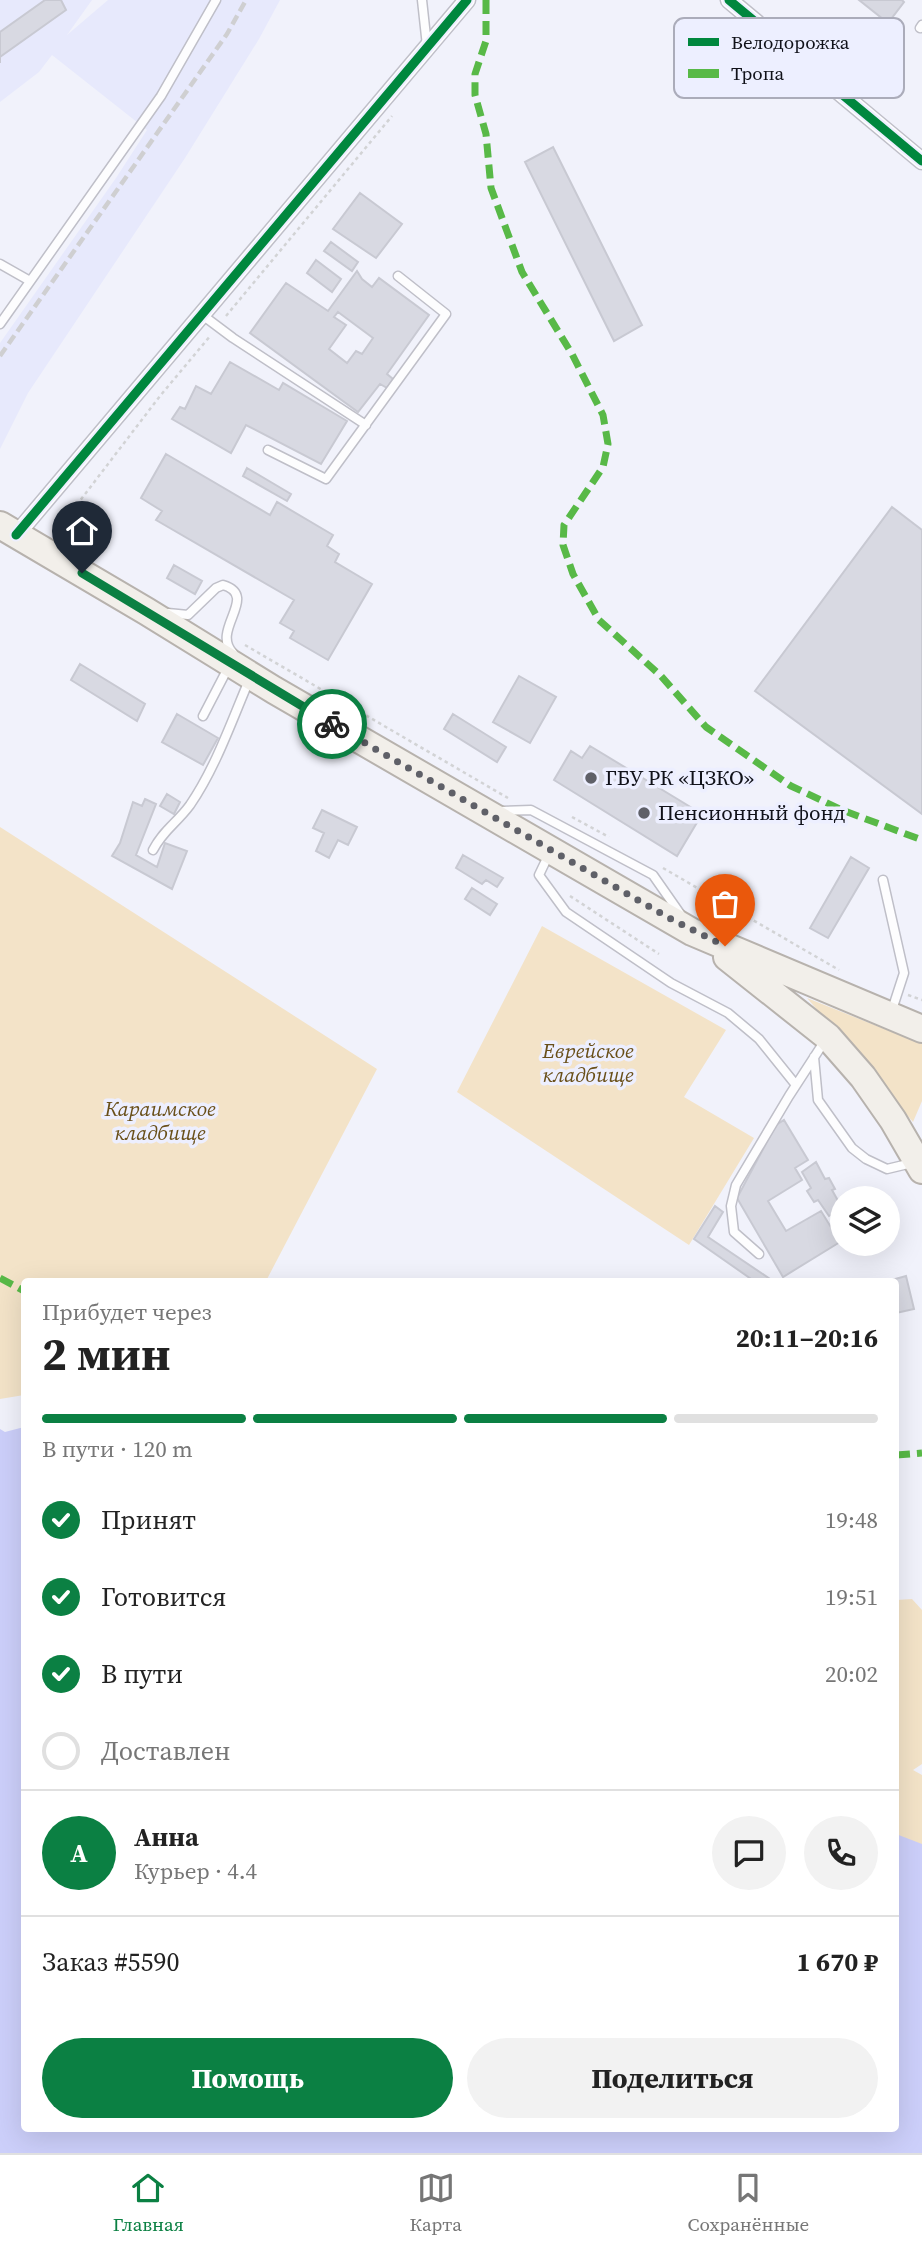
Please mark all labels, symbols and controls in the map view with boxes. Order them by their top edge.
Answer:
legend [674,18,904,98]
text: Велодорожка [731,29,850,55]
text: Тропа [731,60,785,86]
pin [52,501,112,573]
icon: home [63,512,101,550]
courier [297,689,367,759]
icon: bike [313,705,351,743]
place label: ГБУ РК «ЦЗКО» [605,763,754,792]
marker: ГБУ РК «ЦЗКО» [583,770,599,786]
place label: Пенсионный фонд [658,798,846,827]
marker: Пенсионный фонд [636,805,652,821]
pin [695,874,755,946]
icon: bag [706,885,744,923]
park label: Еврейское кладбище [541,1036,634,1089]
park label: Караимское кладбище [103,1094,216,1147]
map controls [830,1186,900,1256]
button: layers [830,1186,900,1256]
text: Прибудет через [42,1296,212,1328]
text: 20:11–20:16 [736,1320,878,1356]
text: 2 мин [42,1322,171,1385]
text: В пути · 120 m [42,1433,193,1465]
icon: check [42,1501,80,1539]
text: Принят [101,1502,196,1538]
text: 19:48 [825,1504,878,1536]
icon: check [42,1578,80,1616]
text: Готовится [101,1579,226,1615]
text: 19:51 [825,1581,878,1613]
icon: check [42,1655,80,1693]
text: В пути [101,1656,183,1692]
text: 20:02 [825,1658,878,1690]
text: Доставлен [101,1733,230,1769]
button: chat [712,1816,786,1890]
button: phone [804,1816,878,1890]
text: Анна [134,1819,199,1855]
text: А [70,1835,88,1871]
text: Курьер · 4.4 [134,1855,257,1887]
text: Заказ #5590 [42,1944,180,1980]
text: 1 670 ₽ [796,1944,878,1980]
button: Помощь [42,2038,453,2118]
button: Поделиться [467,2038,878,2118]
tab: Главная [113,2169,184,2237]
tab: Карта [409,2169,462,2237]
tab: Сохранённые [688,2169,809,2237]

